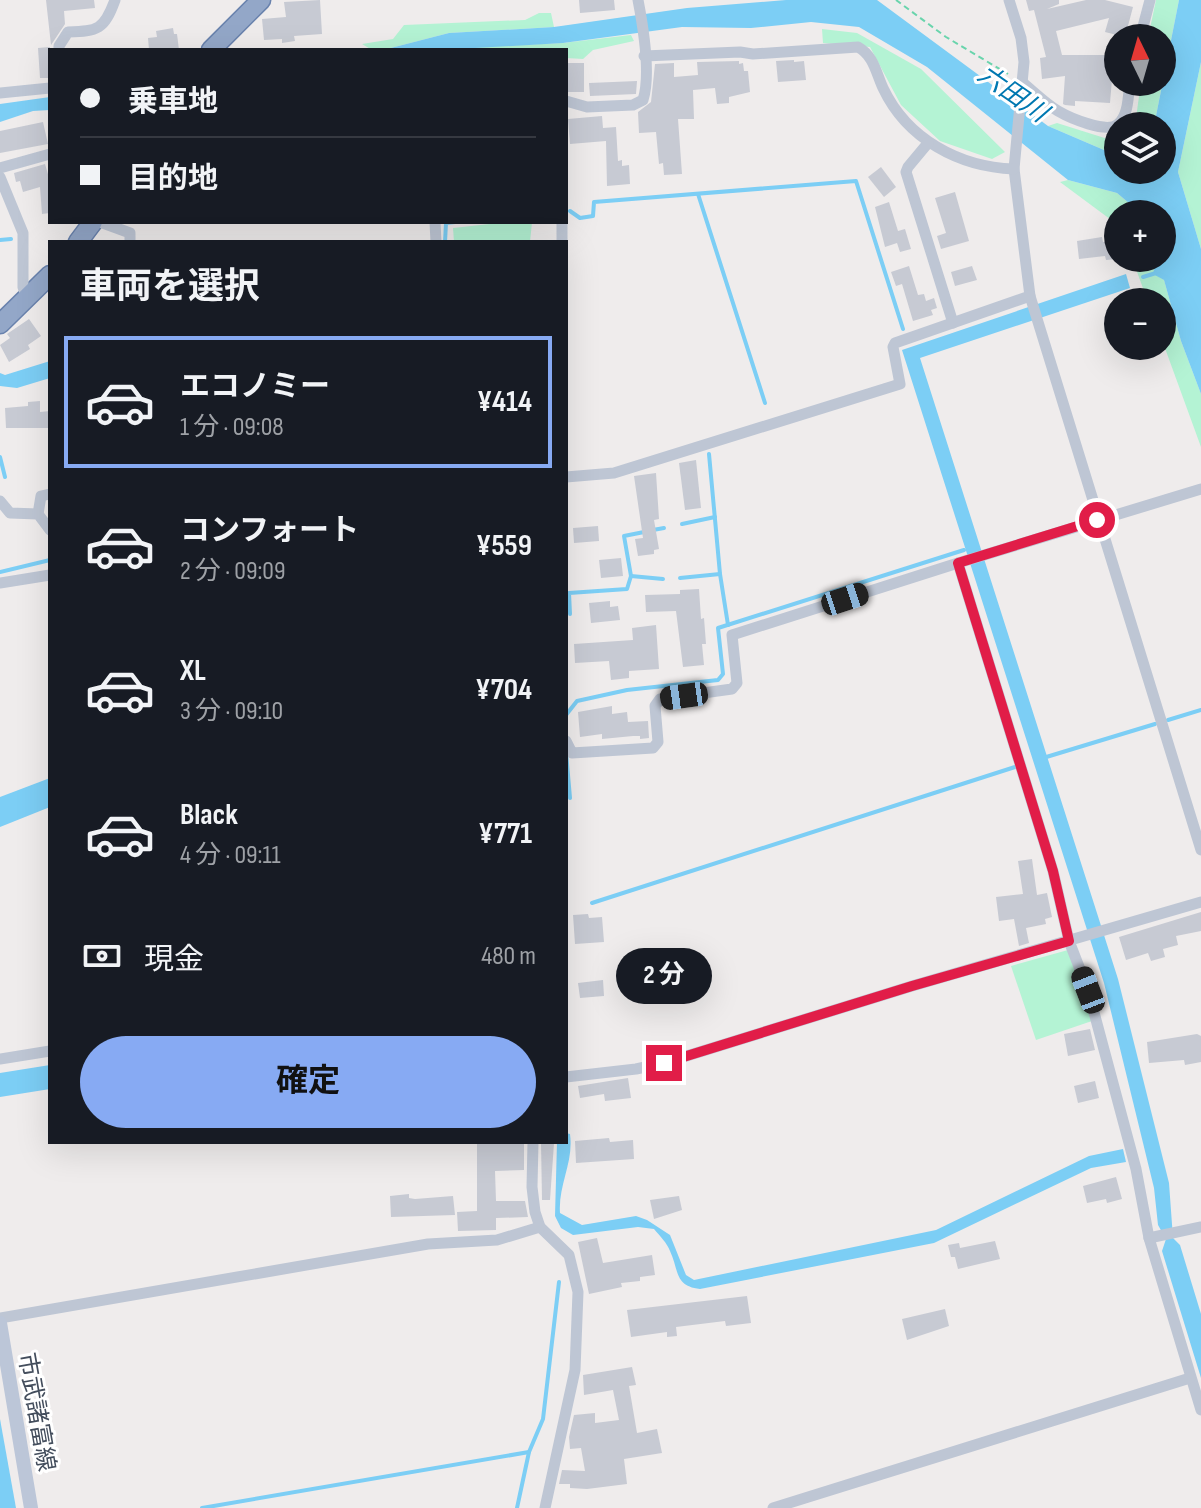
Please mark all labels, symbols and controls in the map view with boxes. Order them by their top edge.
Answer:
north arrow [1104,24,1176,96]
map controls [1104,24,1176,360]
water label: 六田川 [971,59,1055,131]
text: 乗車地 [128,84,218,120]
button: layers [1104,112,1176,184]
text: 目的地 [128,161,218,197]
button: + [1104,200,1176,272]
text: 車両を選択 [80,266,260,309]
button: − [1104,288,1176,360]
icon: car [84,366,156,438]
text: エコノミー [180,369,330,405]
text: ¥414 [477,384,532,420]
text: 1 分 · 09:08 [180,412,284,443]
route start [1079,502,1115,538]
icon: car [84,510,156,582]
text: コンフォート [180,513,359,549]
text: ¥559 [476,528,532,564]
text: 2 分 · 09:09 [180,556,285,587]
car [818,580,872,618]
text: XL [180,653,206,689]
icon: car [84,654,156,726]
text: ¥704 [475,672,532,708]
car [659,681,709,711]
text: 3 分 · 09:10 [180,696,283,727]
text: Black [180,797,238,833]
icon: car [84,798,156,870]
text: ¥771 [478,816,532,852]
text: 4 分 · 09:11 [180,840,281,871]
icon: cash [80,934,124,978]
text: 480 m [481,941,536,972]
text: 現金 [144,942,204,978]
callout: 2 分 [616,947,712,1003]
text: 2 分 [643,960,685,991]
car [1068,963,1108,1017]
button: 確定 [80,1036,536,1128]
route end [646,1045,682,1081]
street label: 市武諸富線 [12,1350,61,1474]

